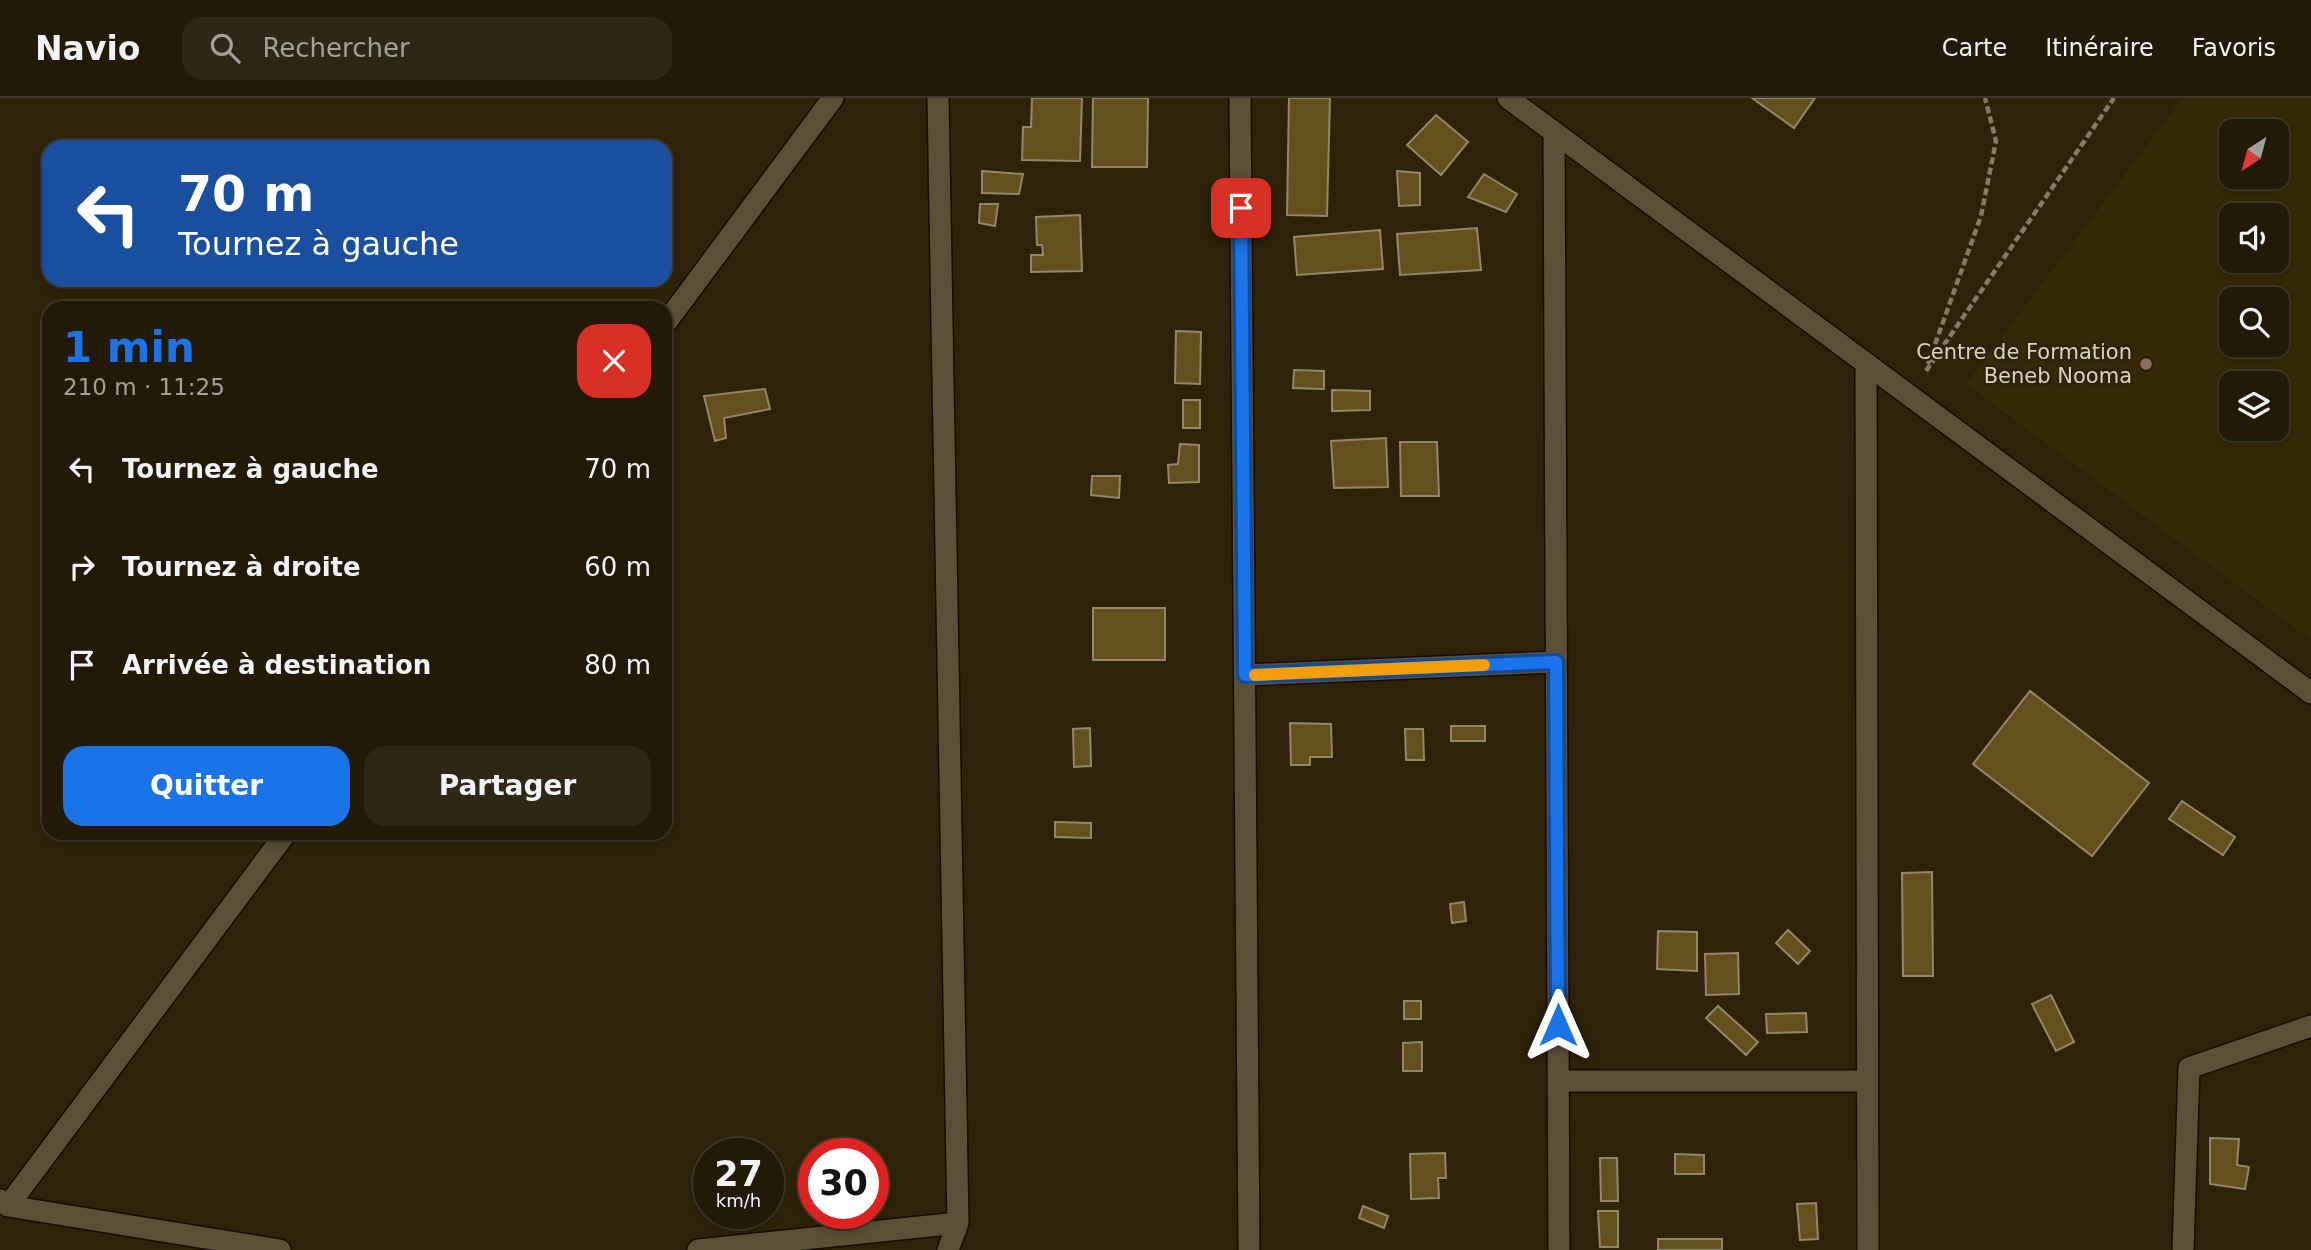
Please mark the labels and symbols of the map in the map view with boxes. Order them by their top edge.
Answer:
north arrow [2219,119,2289,189]
pin [1211,178,1271,238]
place label: Centre de Formation Beneb Nooma [1916,340,2132,388]
marker: Centre de Formation Beneb Nooma [2138,356,2154,372]
position arrow [1521,988,1595,1062]
speed limit sign: 30 [798,1138,889,1229]

